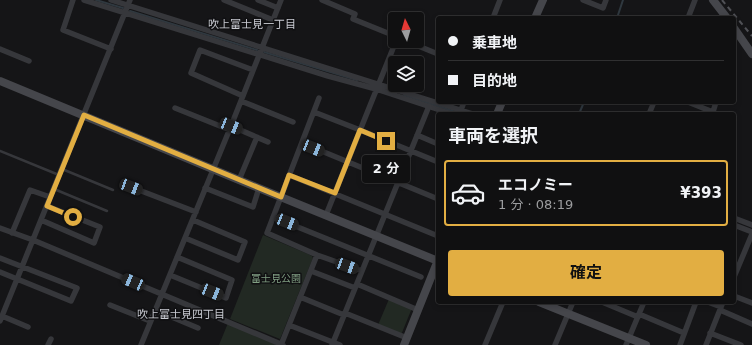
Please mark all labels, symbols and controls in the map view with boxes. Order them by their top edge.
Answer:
north arrow [388,12,424,48]
map controls [388,12,424,92]
district label: 吹上富士見一丁目 [208,18,296,31]
text: 乗車地 [472,34,517,52]
button: layers [388,56,424,92]
text: 目的地 [472,72,517,90]
car [218,116,244,136]
text: 車両を選択 [448,125,538,146]
route end [377,132,395,150]
car [300,138,326,158]
callout: 2 分 [362,155,410,183]
text: 2 分 [373,161,399,176]
icon: car [450,175,486,211]
text: エコノミー [498,176,573,194]
car [118,177,144,197]
text: ¥393 [680,184,722,202]
text: 1 分 · 08:19 [498,197,573,212]
route start [64,208,82,226]
car [274,212,300,232]
button: 確定 [448,250,724,296]
car [334,256,360,276]
car [120,272,146,292]
park label: 富士見公園 [251,273,301,284]
car [199,282,225,302]
district label: 吹上富士見四丁目 [137,308,225,321]

